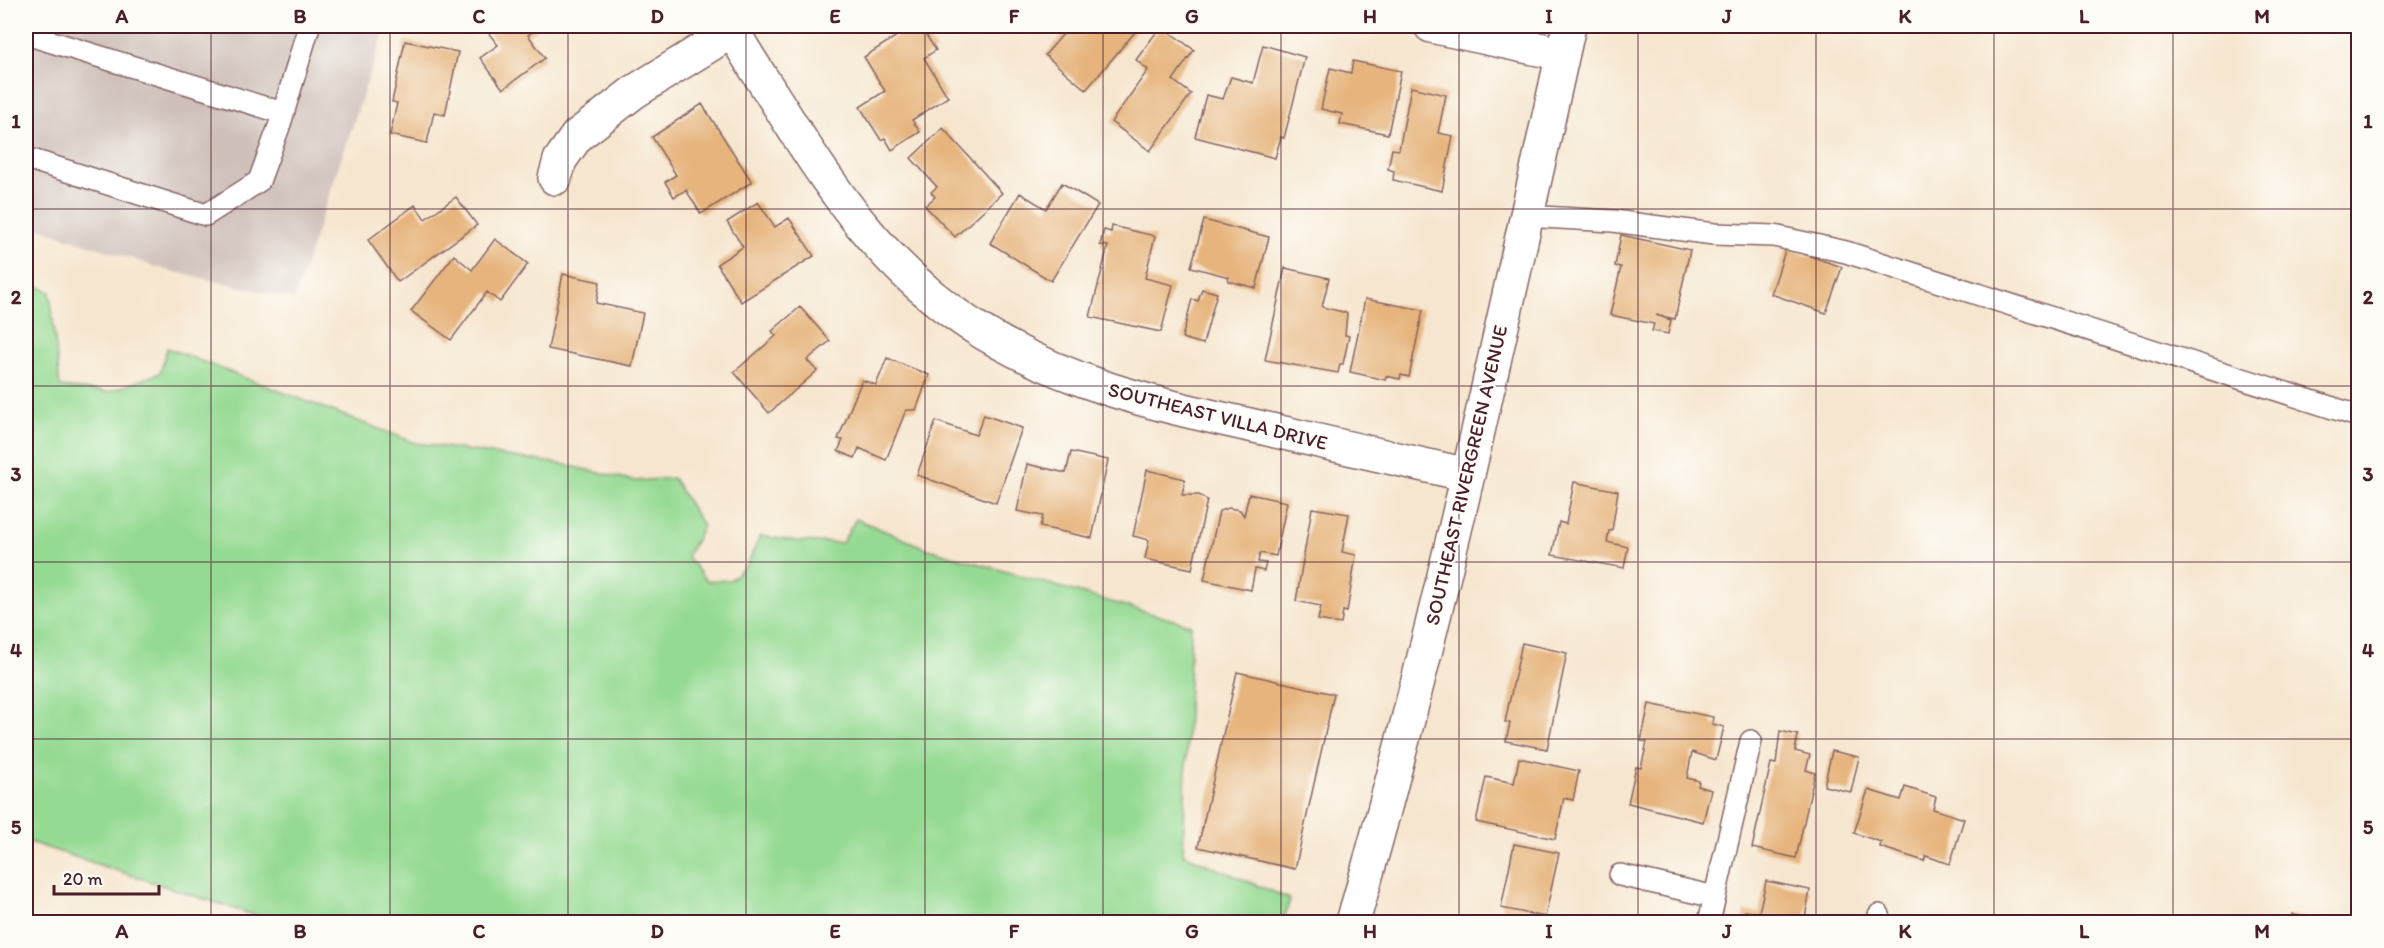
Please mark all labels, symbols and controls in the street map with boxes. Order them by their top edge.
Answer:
text: A [115,4,129,28]
text: B [294,4,307,28]
text: C [473,4,486,28]
text: D [650,4,664,28]
text: E [829,4,841,28]
text: F [1009,4,1020,28]
text: G [1185,4,1199,28]
text: H [1363,4,1377,28]
text: I [1545,4,1553,28]
text: J [1721,4,1732,28]
text: K [1899,4,1913,28]
text: L [2079,4,2090,28]
text: M [2254,4,2270,28]
text: 1 [11,109,21,133]
text: 1 [2363,109,2373,133]
text: 2 [11,285,22,309]
text: 2 [2363,285,2374,309]
street label: SOUTHEAST RIVERGREEN AVENUE [1420,323,1512,627]
street label: SOUTHEAST VILLA DRIVE [1106,377,1330,455]
text: 3 [11,462,22,486]
text: 3 [2363,462,2374,486]
text: 4 [10,638,22,662]
text: 4 [2362,638,2374,662]
text: 5 [11,815,22,839]
text: 5 [2363,815,2374,839]
scale bar [54,858,159,896]
text: 20 m [63,868,103,890]
text: A [115,919,129,943]
text: B [294,919,307,943]
text: C [473,919,486,943]
text: D [650,919,664,943]
text: E [829,919,841,943]
text: F [1009,919,1020,943]
text: G [1185,919,1199,943]
text: H [1363,919,1377,943]
text: I [1545,919,1553,943]
text: J [1721,919,1732,943]
text: K [1899,919,1913,943]
text: L [2079,919,2090,943]
text: M [2254,919,2270,943]

